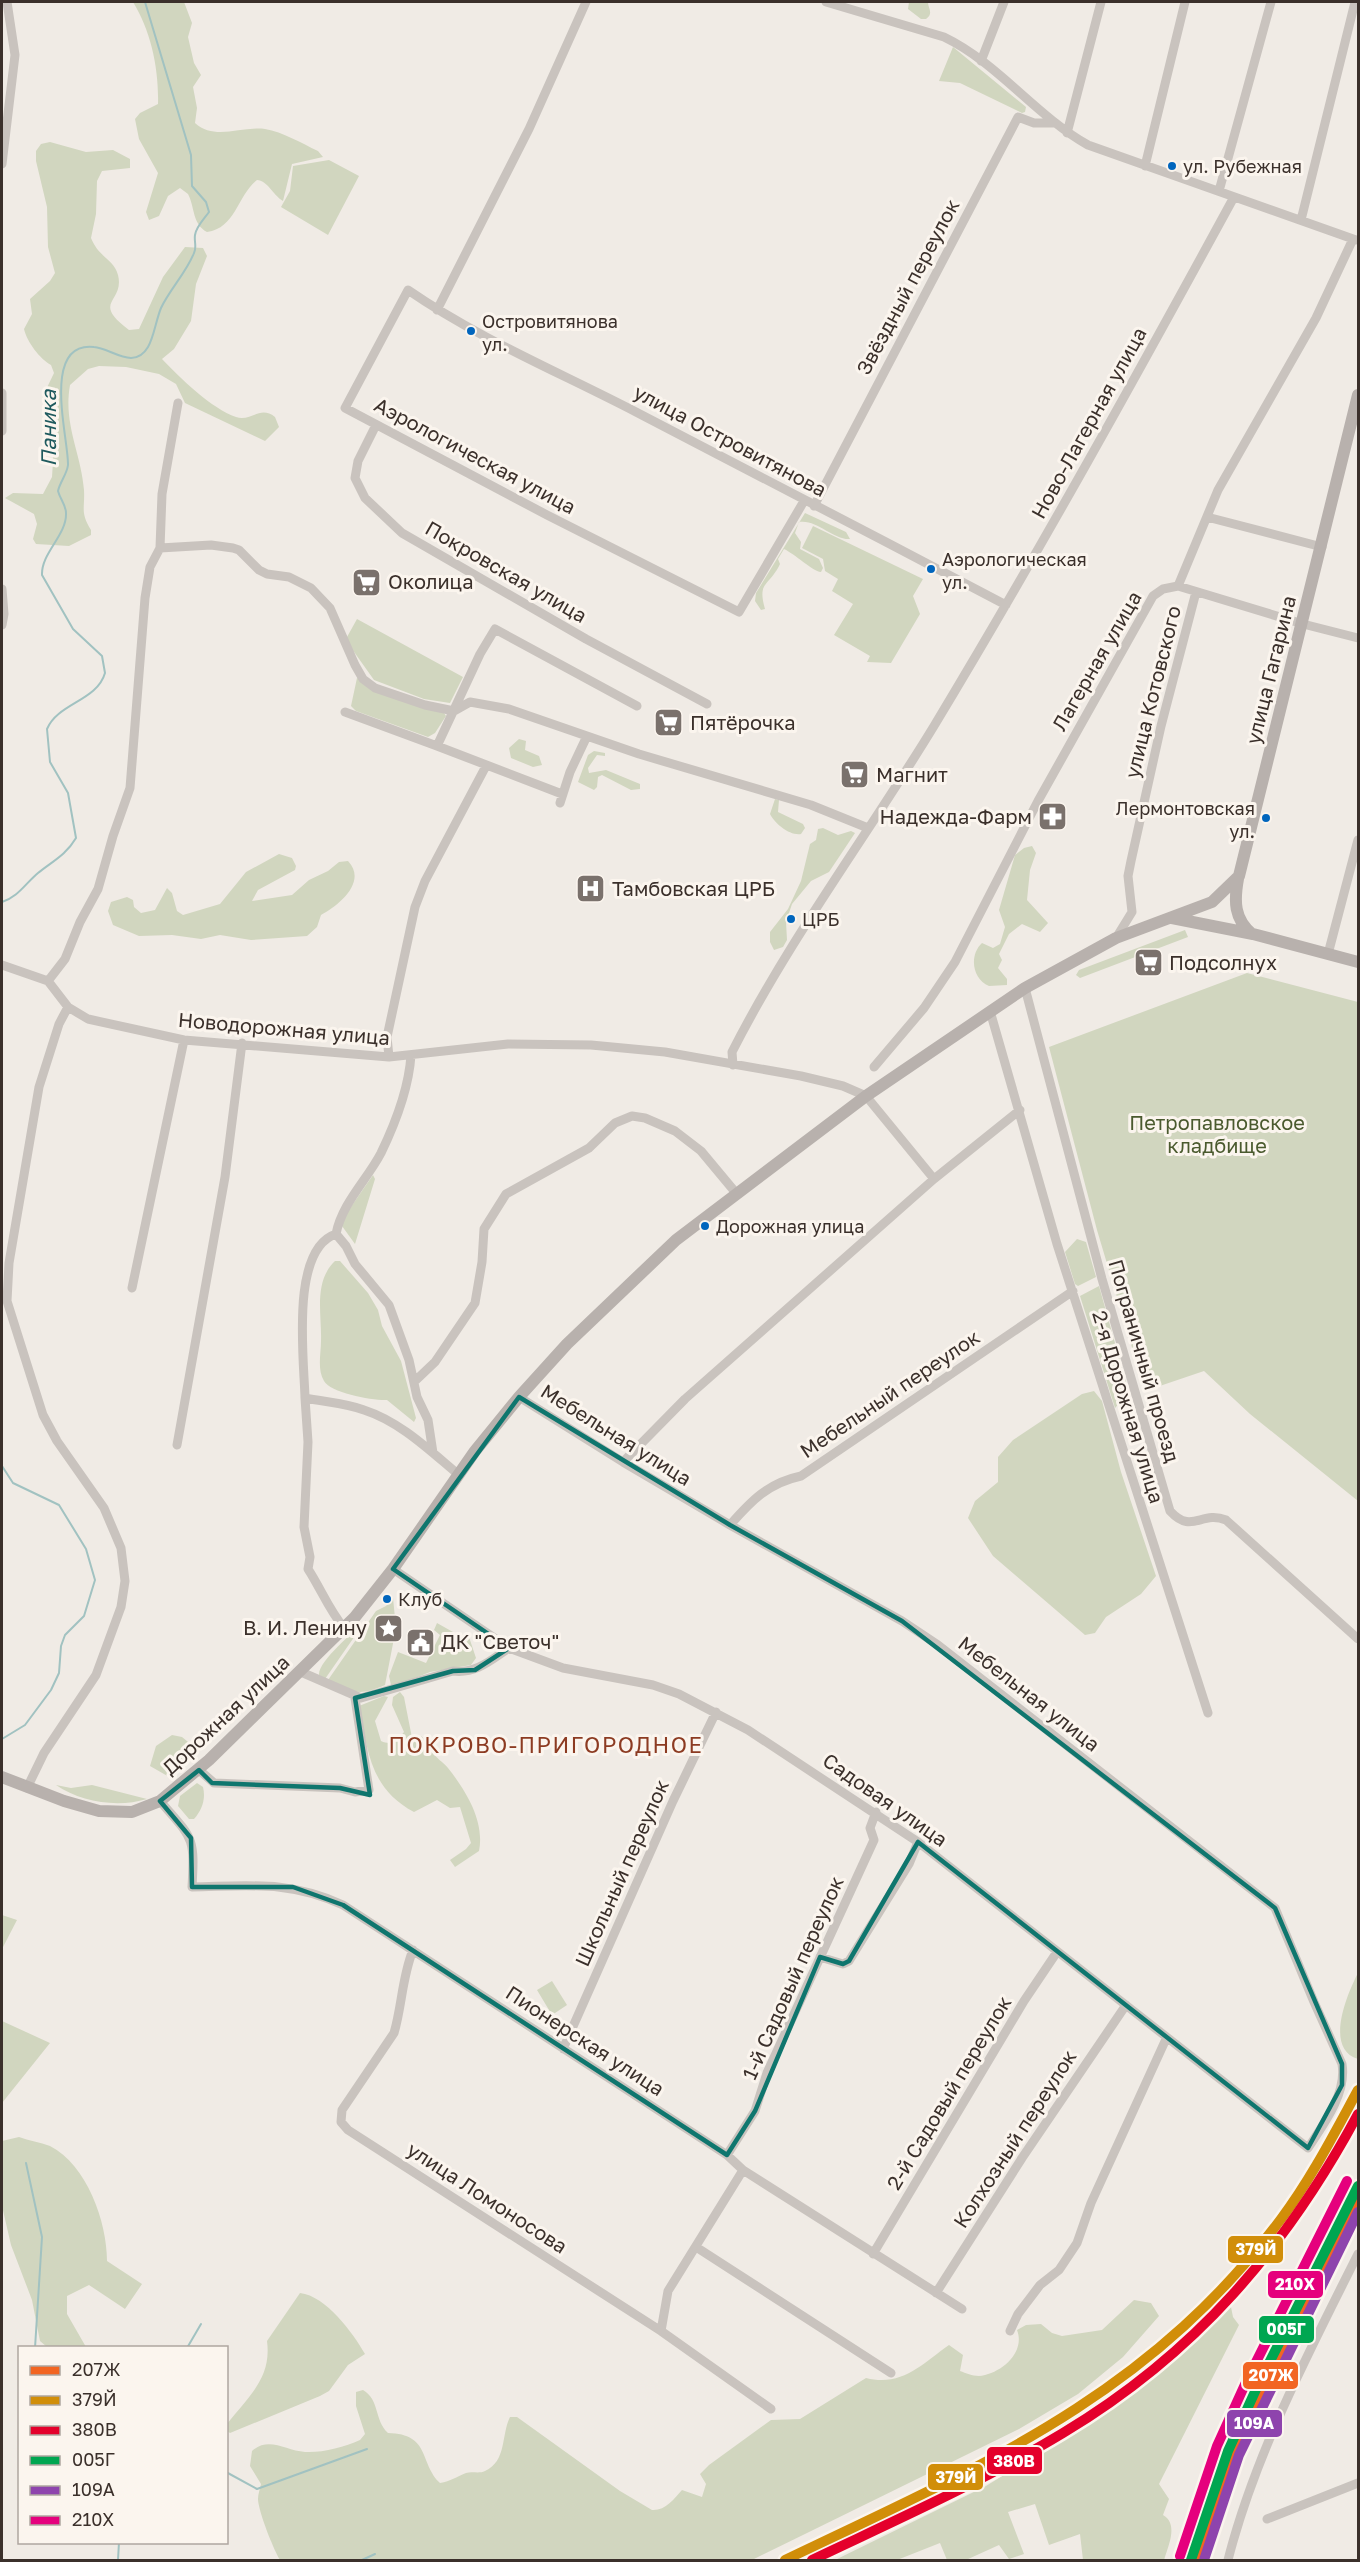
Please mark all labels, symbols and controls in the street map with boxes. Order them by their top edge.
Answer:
place label: ул. Рубежная [1183,155,1302,177]
marker: ул. Рубежная [1166,160,1178,172]
street label: Звёздный переулок [851,195,964,378]
place label: Островитянова ул. [482,310,618,355]
street label: Ново-Лагерная улица [1025,323,1151,522]
marker: Островитянова ул. [465,325,477,337]
street label: улица Островитянова [630,379,831,501]
water label: Паника [35,388,61,466]
street label: Аэрологическая улица [371,392,580,518]
street label: Покровская улица [421,515,592,627]
place label: Аэрологическая ул. [942,548,1087,593]
marker: Аэрологическая ул. [925,563,937,575]
supermarket icon: Околица [351,566,383,598]
place label: Околица [388,569,474,593]
street label: Лагерная улица [1046,587,1146,734]
street label: улица Гагарина [1240,593,1300,747]
street label: улица Котовского [1119,603,1185,780]
supermarket icon: Пятёрочка [653,707,685,739]
place label: Пятёрочка [690,710,796,734]
supermarket icon: Магнит [839,759,871,791]
place label: Магнит [876,762,948,786]
place label: Лермонтовская ул. [1116,797,1255,842]
pharmacy icon: Надежда-Фарм [1037,801,1069,833]
place label: Надежда-Фарм [880,804,1032,828]
marker: Лермонтовская ул. [1260,812,1272,824]
hospital icon: Тамбовская ЦРБ [575,873,607,905]
place label: Тамбовская ЦРБ [612,876,775,900]
place label: ЦРБ [802,908,840,930]
marker: ЦРБ [785,913,797,925]
supermarket icon: Подсолнух [1132,947,1164,979]
place label: Подсолнух [1169,950,1277,974]
street label: Новодорожная улица [177,1007,391,1049]
park label: Петропавловское кладбище [1129,1110,1305,1157]
place label: Дорожная улица [716,1215,864,1237]
marker: Дорожная улица [699,1220,711,1232]
street label: Пограничный проезд [1105,1257,1185,1465]
street label: 2-я Дорожная улица [1088,1307,1170,1506]
street label: Мебельный переулок [795,1324,984,1462]
street label: Мебельная улица [537,1378,696,1490]
place label: Клуб [398,1588,442,1610]
marker: Клуб [381,1593,393,1605]
place icon: В. И. Ленину [372,1612,404,1644]
place label: В. И. Ленину [243,1615,367,1639]
public building icon: ДК "Светоч" [404,1626,436,1658]
place label: ДК "Светоч" [441,1629,559,1653]
street label: Мебельная улица [954,1631,1105,1756]
street label: Дорожная улица [157,1649,294,1779]
district label: ПОКРОВО-ПРИГОРОДНОЕ [389,1731,703,1758]
street label: Садовая улица [819,1747,953,1851]
street label: Школьный переулок [569,1776,673,1970]
street label: 1-й Садовый переулок [736,1872,848,2083]
street label: Пионерская улица [502,1980,669,2100]
street label: 2-й Садовый переулок [881,1991,1015,2194]
street label: Колхозный переулок [948,2045,1081,2232]
street label: улица Ломоносова [403,2136,572,2258]
line badge: 379Й [1227,2235,1284,2264]
text: 379Й [1236,2239,1276,2259]
line badge: 210Х [1267,2270,1324,2299]
text: 210Х [1275,2274,1315,2294]
line badge: 005Г [1258,2315,1315,2344]
text: 005Г [1266,2319,1306,2339]
legend [18,2346,228,2544]
text: 207Ж [72,2358,120,2380]
line badge: 207Ж [1242,2361,1299,2390]
text: 207Ж [1248,2365,1294,2385]
text: 379Й [72,2388,117,2410]
line badge: 109А [1226,2409,1283,2438]
text: 109А [1234,2413,1275,2433]
text: 380В [72,2418,117,2440]
line badge: 380В [986,2446,1043,2475]
text: 005Г [72,2448,115,2470]
text: 380В [993,2451,1035,2471]
line badge: 379Й [927,2463,984,2491]
text: 379Й [936,2467,976,2487]
text: 109А [72,2478,115,2500]
text: 210Х [72,2508,114,2530]

